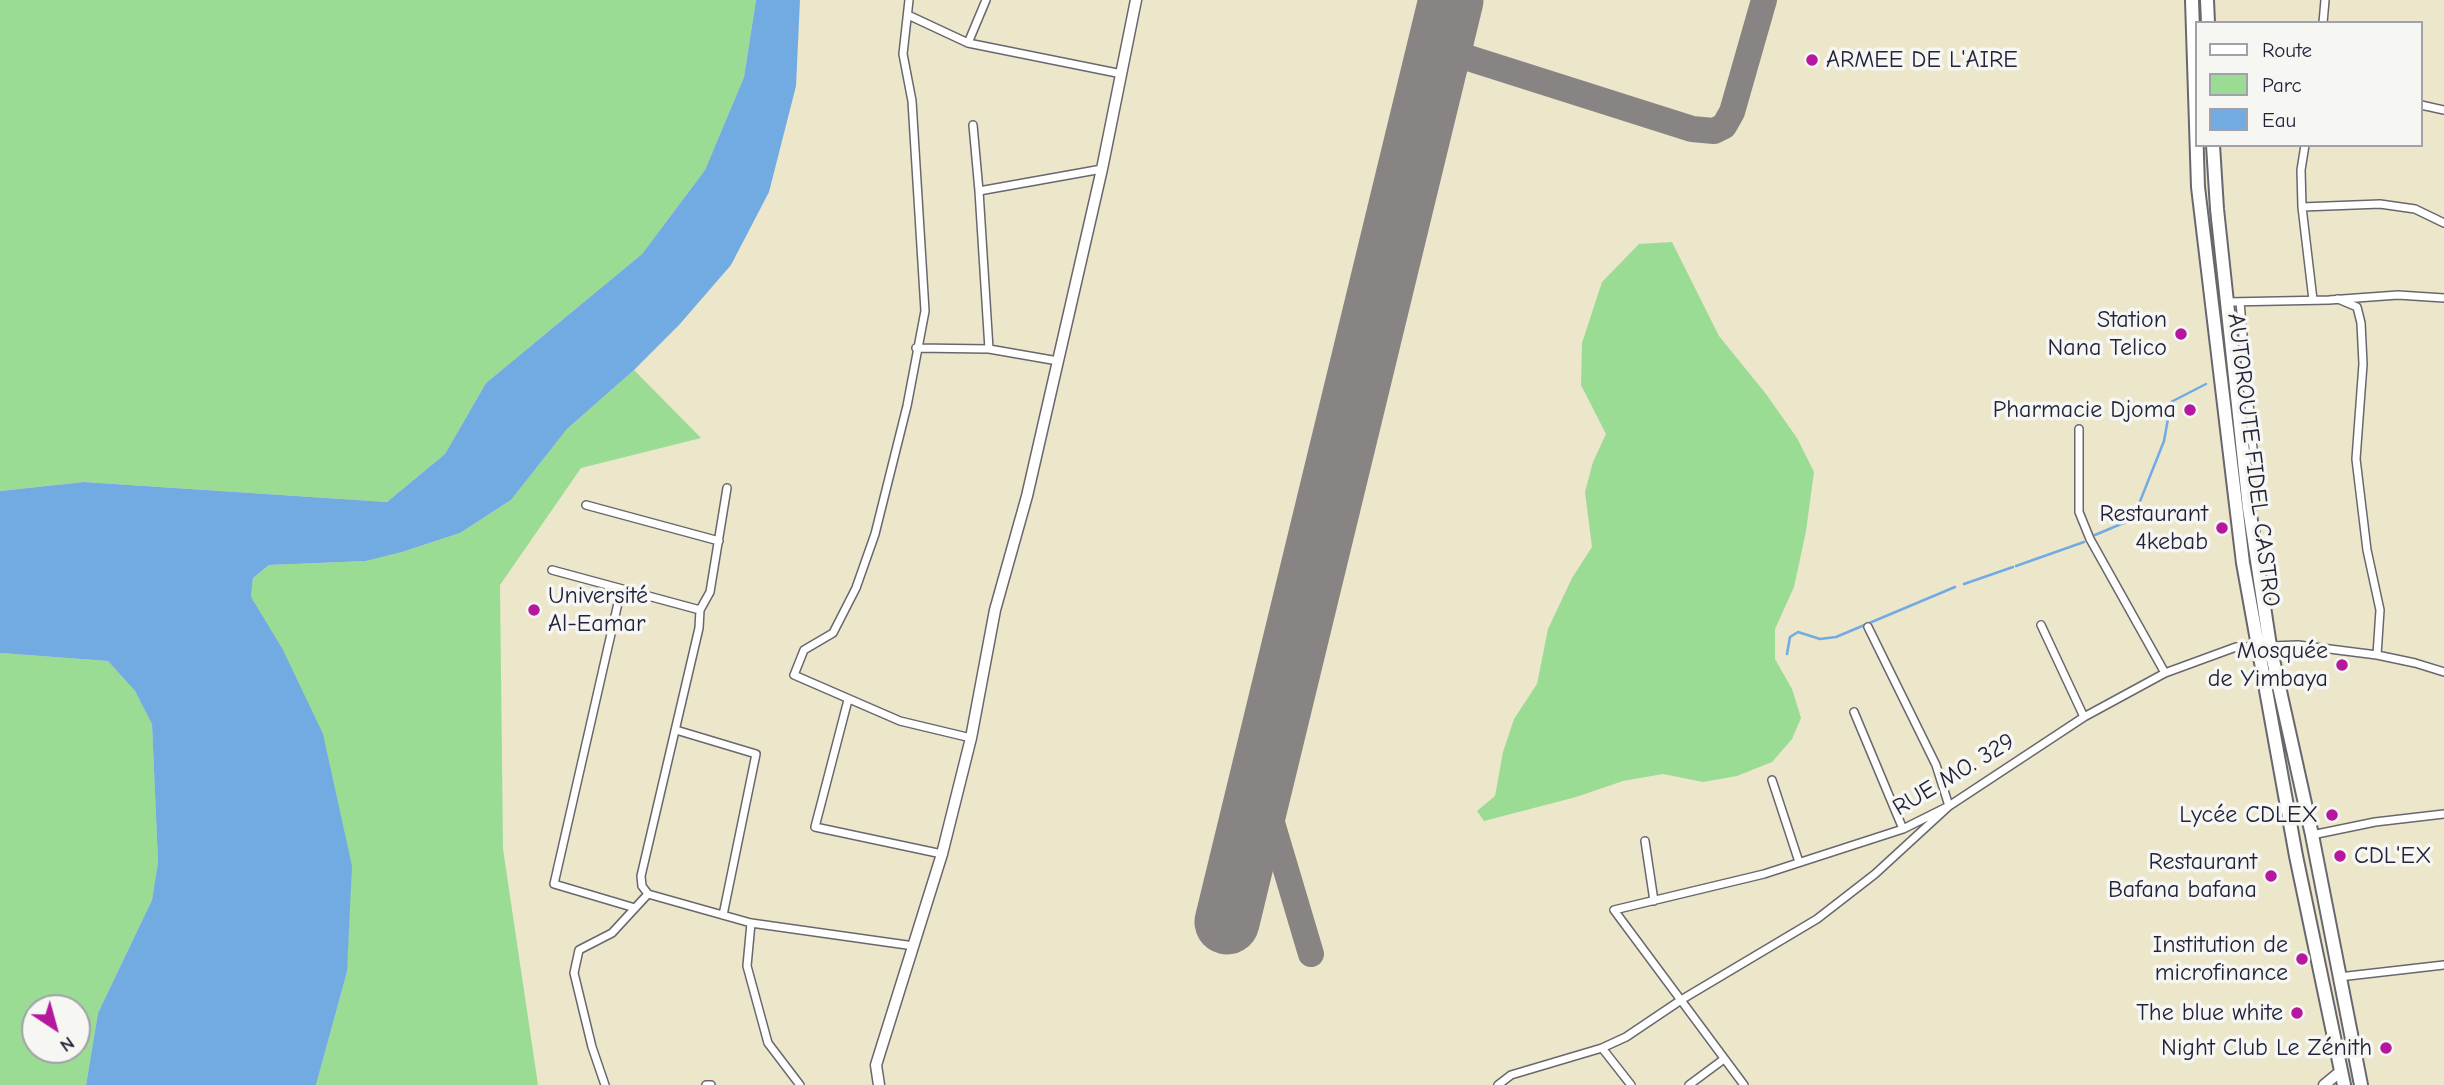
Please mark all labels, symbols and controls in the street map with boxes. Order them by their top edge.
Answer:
legend [2196,21,2423,147]
text: Route [2262,38,2312,62]
place label: ARMEE DE L'AIRE [1826,46,2018,74]
marker: ARMEE DE L'AIRE [1804,52,1820,68]
text: Parc [2262,73,2302,97]
text: Eau [2262,108,2296,132]
place label: Station Nana Telico [2048,306,2167,362]
street label: AUTOROUTE FIDEL CASTRO [2221,312,2285,608]
marker: Station Nana Telico [2173,326,2189,342]
place label: Pharmacie Djoma [1993,396,2176,424]
marker: Pharmacie Djoma [2182,402,2198,418]
place label: Restaurant 4kebab [2100,500,2208,556]
marker: Restaurant 4kebab [2214,520,2230,536]
place label: Université Al-Eamar [548,582,648,638]
marker: Université Al-Eamar [526,602,542,618]
place label: Mosquée de Yimbaya [2208,637,2328,693]
marker: Mosquée de Yimbaya [2334,657,2350,673]
street label: RUE MO. 329 [1888,727,2020,823]
place label: Lycée CDLEX [2179,801,2318,829]
marker: Lycée CDLEX [2324,807,2340,823]
place label: CDL'EX [2354,842,2431,870]
place label: Restaurant Bafana bafana [2108,848,2257,904]
marker: CDL'EX [2332,848,2348,864]
marker: Restaurant Bafana bafana [2263,868,2279,884]
place label: Institution de microfinance [2153,931,2288,987]
marker: Institution de microfinance [2294,951,2310,967]
north arrow [21,994,91,1064]
place label: The blue white [2136,999,2283,1027]
marker: The blue white [2289,1005,2305,1021]
text: N [56,1032,79,1057]
place label: Night Club Le Zénith [2161,1034,2372,1062]
marker: Night Club Le Zénith [2378,1040,2394,1056]

